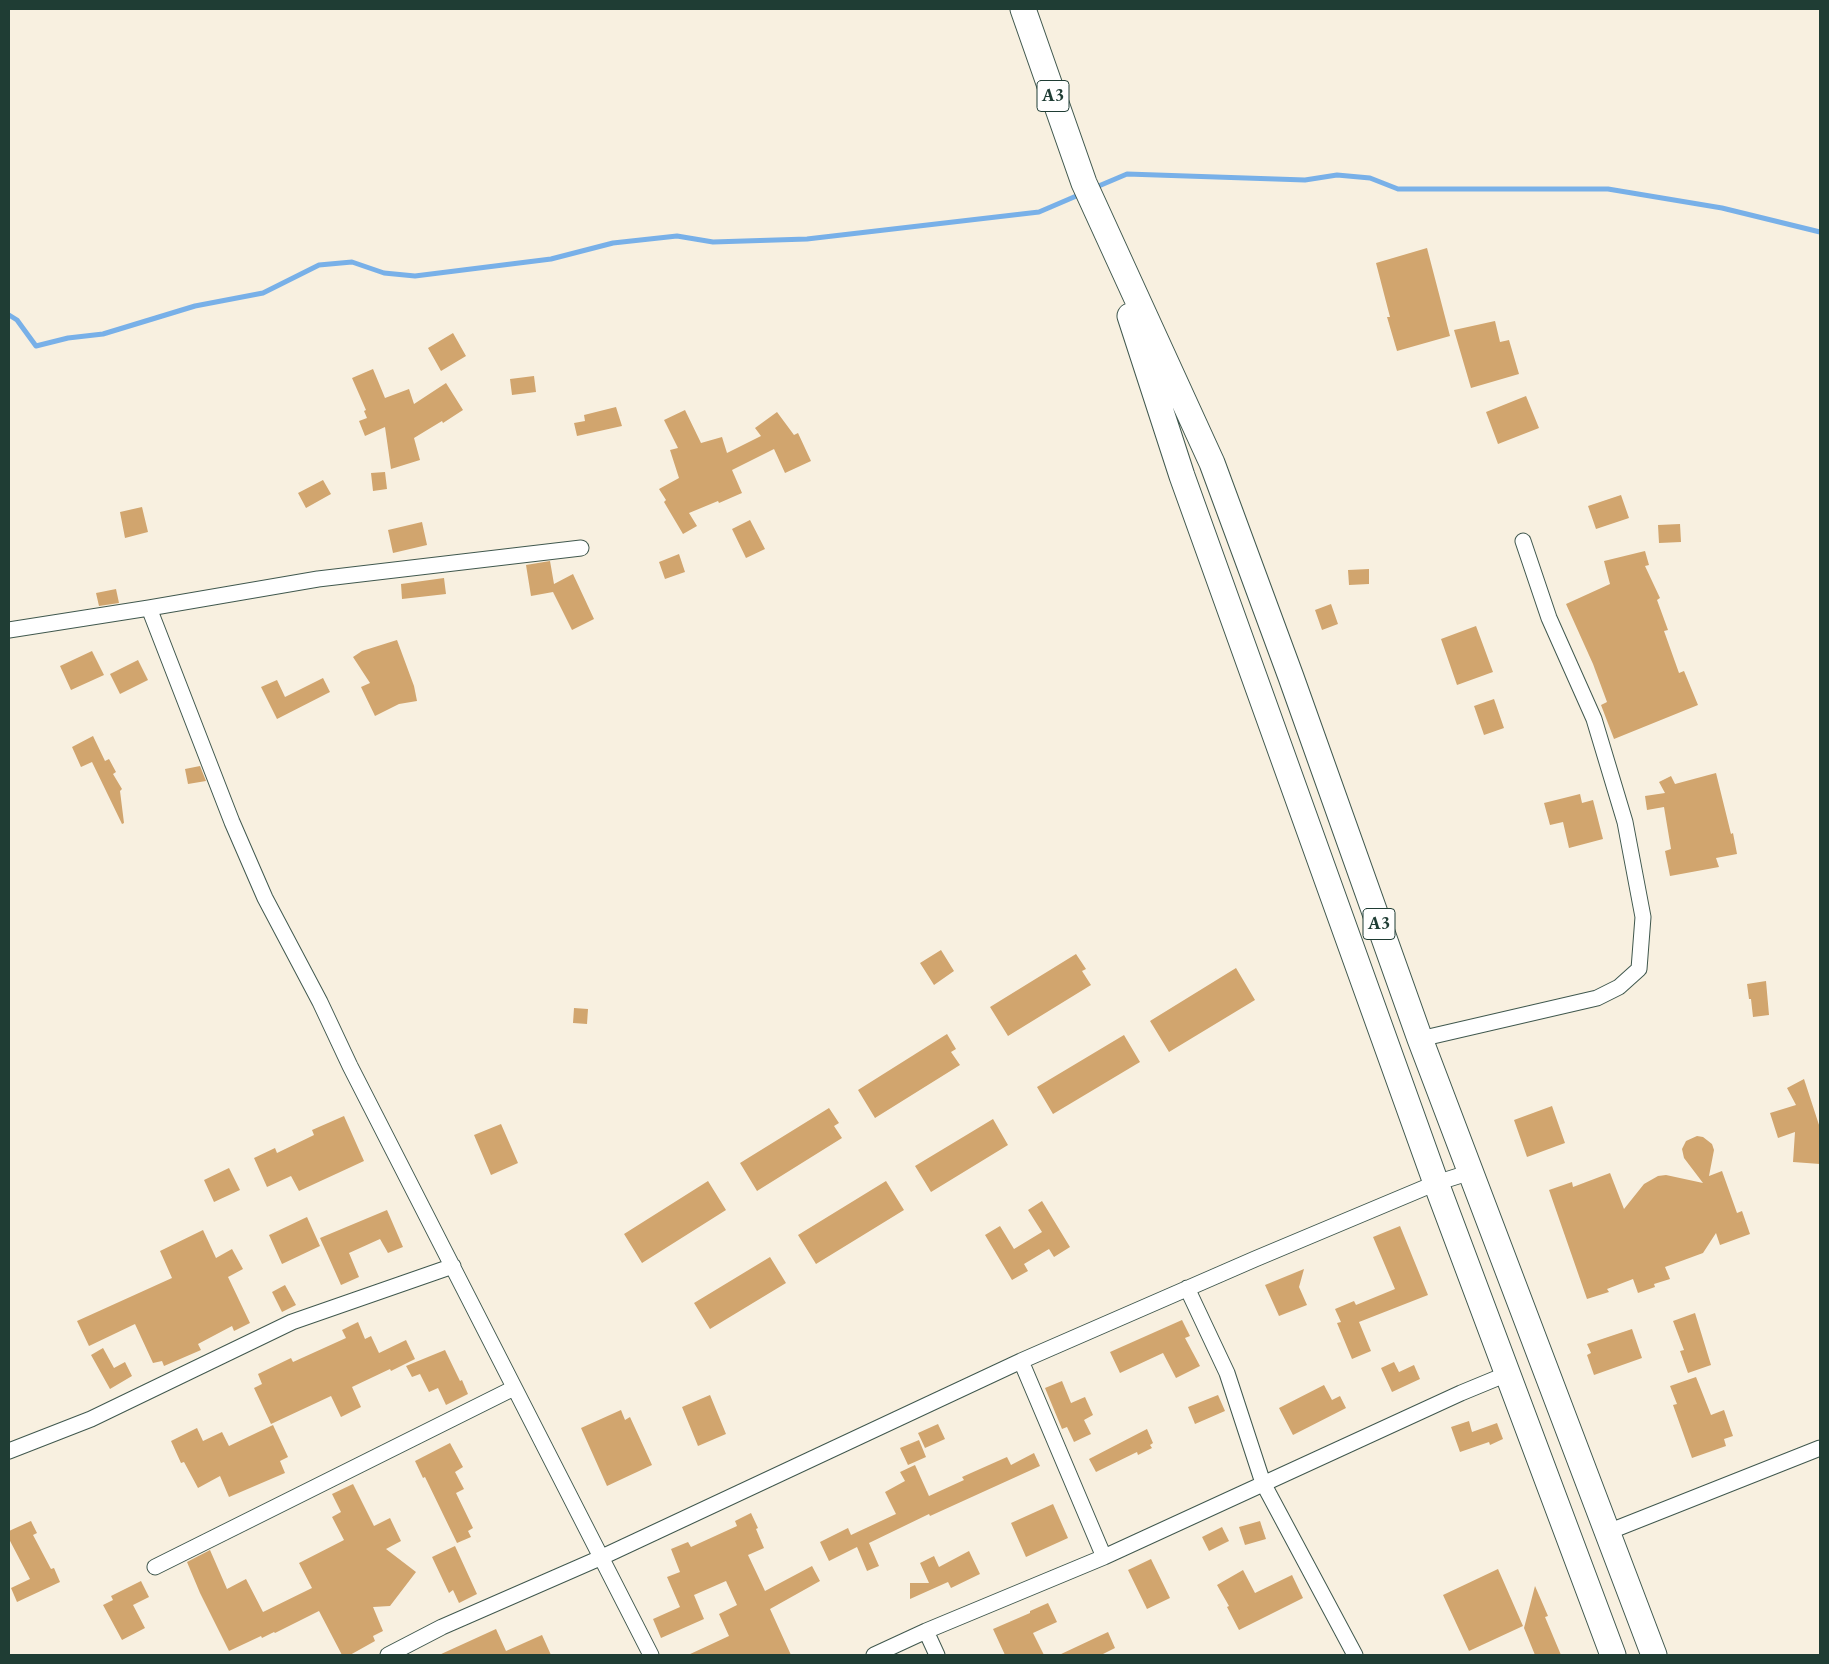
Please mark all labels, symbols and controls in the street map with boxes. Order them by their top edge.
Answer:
road number: A3 [1037,80,1069,112]
road number: A3 [1363,909,1395,940]

